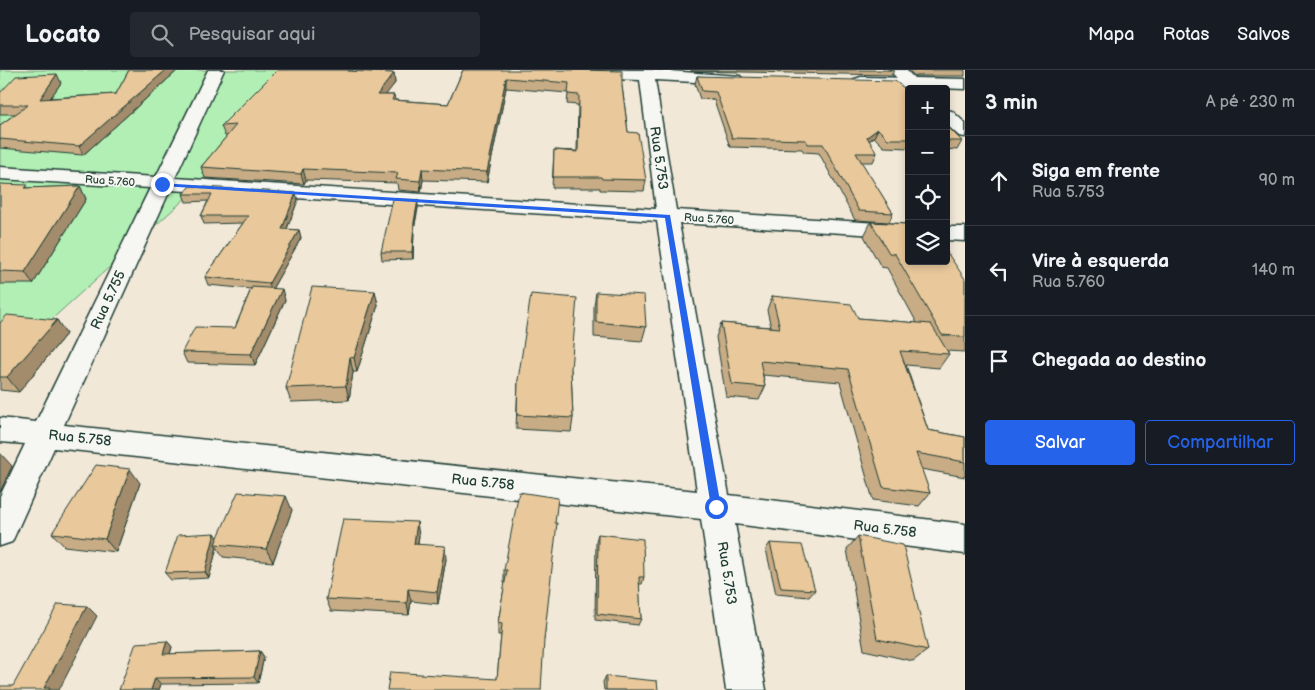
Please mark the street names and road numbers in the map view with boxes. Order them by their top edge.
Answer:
street label: Rua 5.753 [646,125,672,191]
street label: Rua 5.760 [85,173,136,189]
street label: Rua 5.760 [684,211,735,227]
street label: Rua 5.755 [87,268,129,332]
street label: Rua 5.758 [48,426,112,450]
street label: Rua 5.758 [451,470,515,494]
street label: Rua 5.758 [853,517,917,541]
street label: Rua 5.753 [714,540,740,606]

